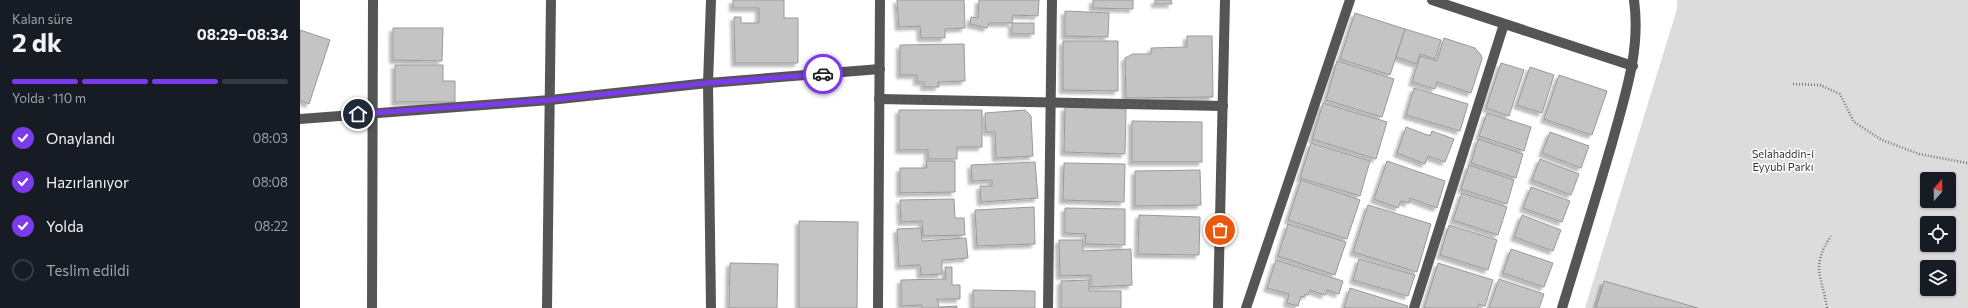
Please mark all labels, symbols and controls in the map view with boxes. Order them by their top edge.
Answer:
text: Kalan süre [12,11,73,27]
text: 08:29–08:34 [197,25,288,43]
text: 2 dk [12,26,62,57]
courier [803,54,843,94]
icon: car [812,63,834,85]
text: Yolda · 110 m [12,90,86,106]
pin [341,97,375,131]
icon: home [347,103,369,125]
icon: check [12,127,34,149]
text: Onaylandı [46,129,115,147]
text: 08:03 [253,130,288,146]
park label: Selahaddin-i Eyyubi Parkı [1752,147,1814,173]
icon: check [12,171,34,193]
north arrow [1920,172,1956,208]
map controls [1920,172,1956,296]
text: Hazırlanıyor [46,173,129,191]
text: 08:08 [252,174,288,190]
pin [1203,213,1237,247]
icon: check [12,215,34,237]
button: locate [1920,216,1956,252]
text: Yolda [46,217,84,235]
text: 08:22 [254,218,288,234]
icon: bag [1209,219,1231,241]
button: layers [1920,260,1956,296]
text: Teslim edildi [46,261,130,279]

